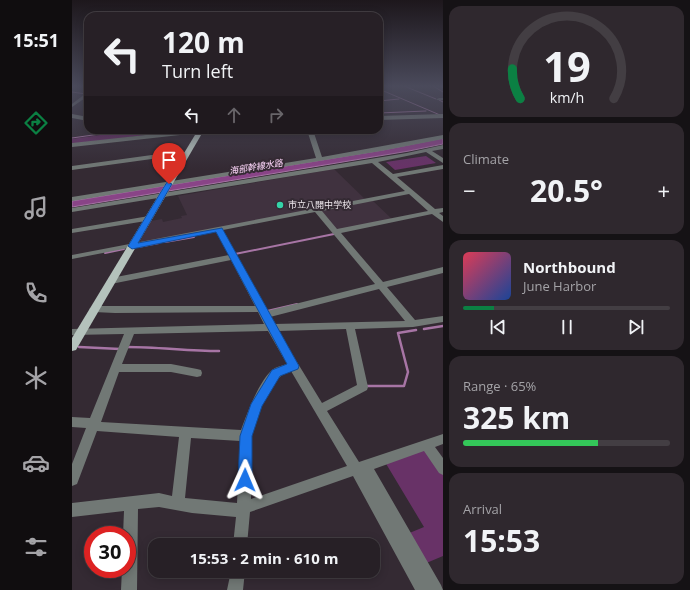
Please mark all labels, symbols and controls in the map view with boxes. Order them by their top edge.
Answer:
text: 120 m [162,23,245,61]
text: 15:51 [13,28,59,52]
icon: left [96,28,148,80]
text: 19 [543,38,590,94]
text: Turn left [162,59,233,83]
text: km/h [549,88,584,107]
icon: left [181,104,203,126]
icon: ahead [223,104,245,126]
icon: right [265,104,287,126]
icon: directions [22,109,50,137]
pin [152,143,186,184]
icon: arrive [158,149,180,171]
text: Climate [463,150,509,168]
water label: 海部幹線水路 [228,156,285,177]
text: 20.5° [530,170,603,211]
text: − [463,175,476,205]
text: + [657,175,670,205]
icon: music [22,194,50,222]
place label: 市立八開中学校 [288,198,351,211]
marker: 市立八開中学校 [275,200,285,210]
text: Northbound [523,257,616,277]
text: June Harbor [523,277,596,295]
icon: phone [22,279,50,307]
icon: previous [487,316,509,338]
icon: pause [556,316,578,338]
icon: next [625,316,647,338]
icon: climate [22,364,50,392]
text: Range · 65% [463,377,536,395]
text: 325 km [463,397,570,438]
icon: car [22,449,50,477]
position arrow [224,459,266,501]
text: Arrival [463,500,502,518]
text: 15:53 [463,520,540,561]
speed limit sign: 30 [84,526,136,578]
icon: filters [22,533,50,561]
text: 15:53 · 2 min · 610 m [190,548,338,568]

